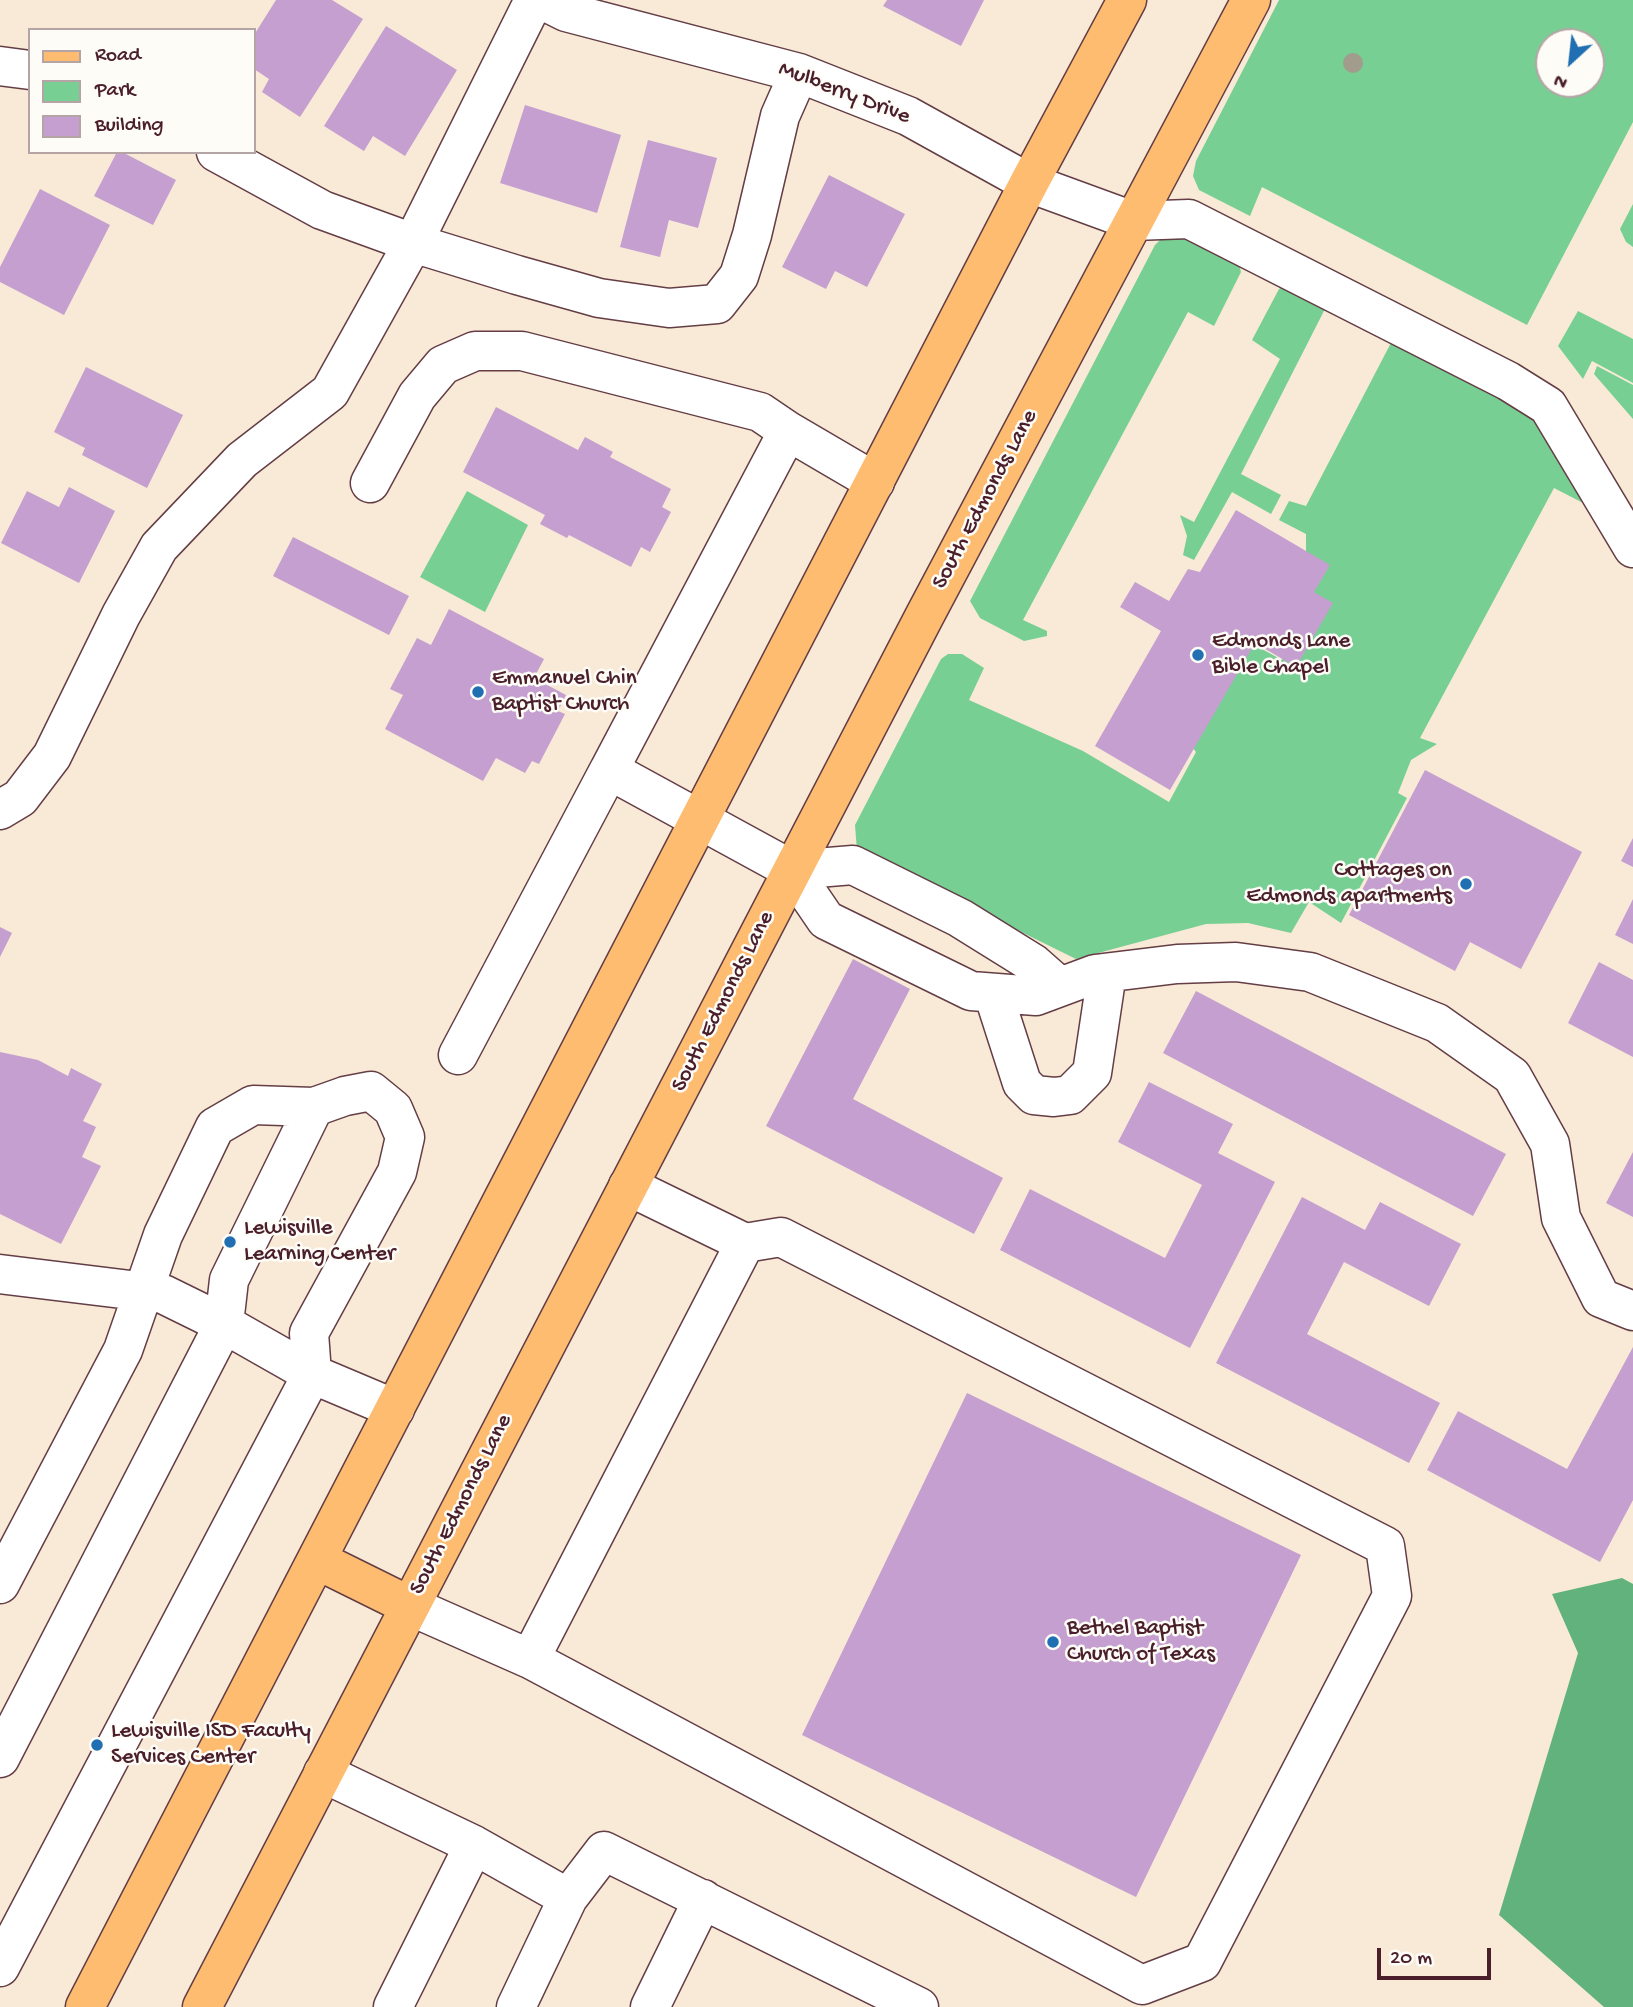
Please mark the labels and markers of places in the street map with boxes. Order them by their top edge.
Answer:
place label: Edmonds Lane Bible Chapel [1212,628,1350,682]
marker: Edmonds Lane Bible Chapel [1190,647,1206,663]
place label: Emmanuel Chin Baptist Church [492,665,637,719]
marker: Emmanuel Chin Baptist Church [470,684,486,700]
place label: Cottages on Edmonds apartments [1246,857,1452,911]
marker: Cottages on Edmonds apartments [1458,876,1474,892]
place label: Lewisville Learning Center [244,1215,395,1269]
marker: Lewisville Learning Center [222,1234,238,1250]
place label: Bethel Baptist Church of Texas [1067,1615,1215,1669]
marker: Bethel Baptist Church of Texas [1045,1634,1061,1650]
place label: Lewisville ISD Faculty Services Center [111,1718,311,1772]
marker: Lewisville ISD Faculty Services Center [89,1737,105,1753]

